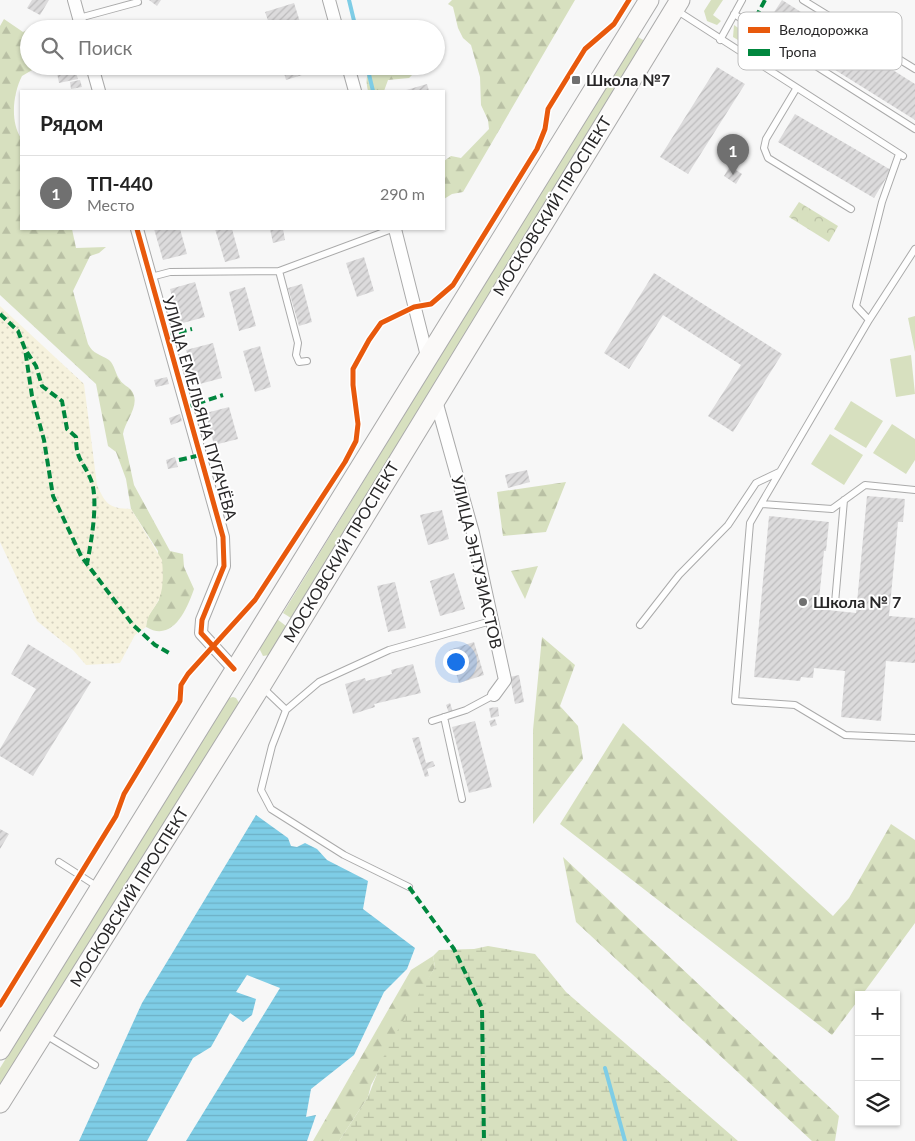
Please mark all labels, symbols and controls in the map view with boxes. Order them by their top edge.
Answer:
legend [738,12,902,70]
search box [20,20,445,75]
text: Велодорожка [779,21,868,38]
icon: search [38,34,66,62]
text: Поиск [78,36,132,59]
text: Тропа [779,43,816,60]
place label: Школа №7 [586,70,670,89]
marker: Школа №7 [570,74,582,86]
text: Рядом [40,110,103,135]
street label: МОСКОВСКИЙ ПРОСПЕКТ [488,112,615,299]
pin: 1 [717,134,749,175]
text: ТП-440 [87,172,153,195]
text: 1 [51,184,61,203]
text: 290 m [380,184,425,203]
text: Место [87,195,135,214]
street label: УЛИЦА ЕМЕЛЬЯНА ПУГАЧЁВА [159,294,242,522]
street label: МОСКОВСКИЙ ПРОСПЕКТ [279,457,402,646]
street label: УЛИЦА ЭНТУЗИАСТОВ [448,473,507,650]
place label: Школа № 7 [813,592,901,611]
marker: Школа № 7 [797,596,809,608]
your location [443,649,469,675]
street label: МОСКОВСКИЙ ПРОСПЕКТ [65,803,192,990]
map controls [855,991,900,1126]
button: + [855,991,900,1036]
button: − [855,1036,900,1081]
button: layers [855,1081,900,1126]

